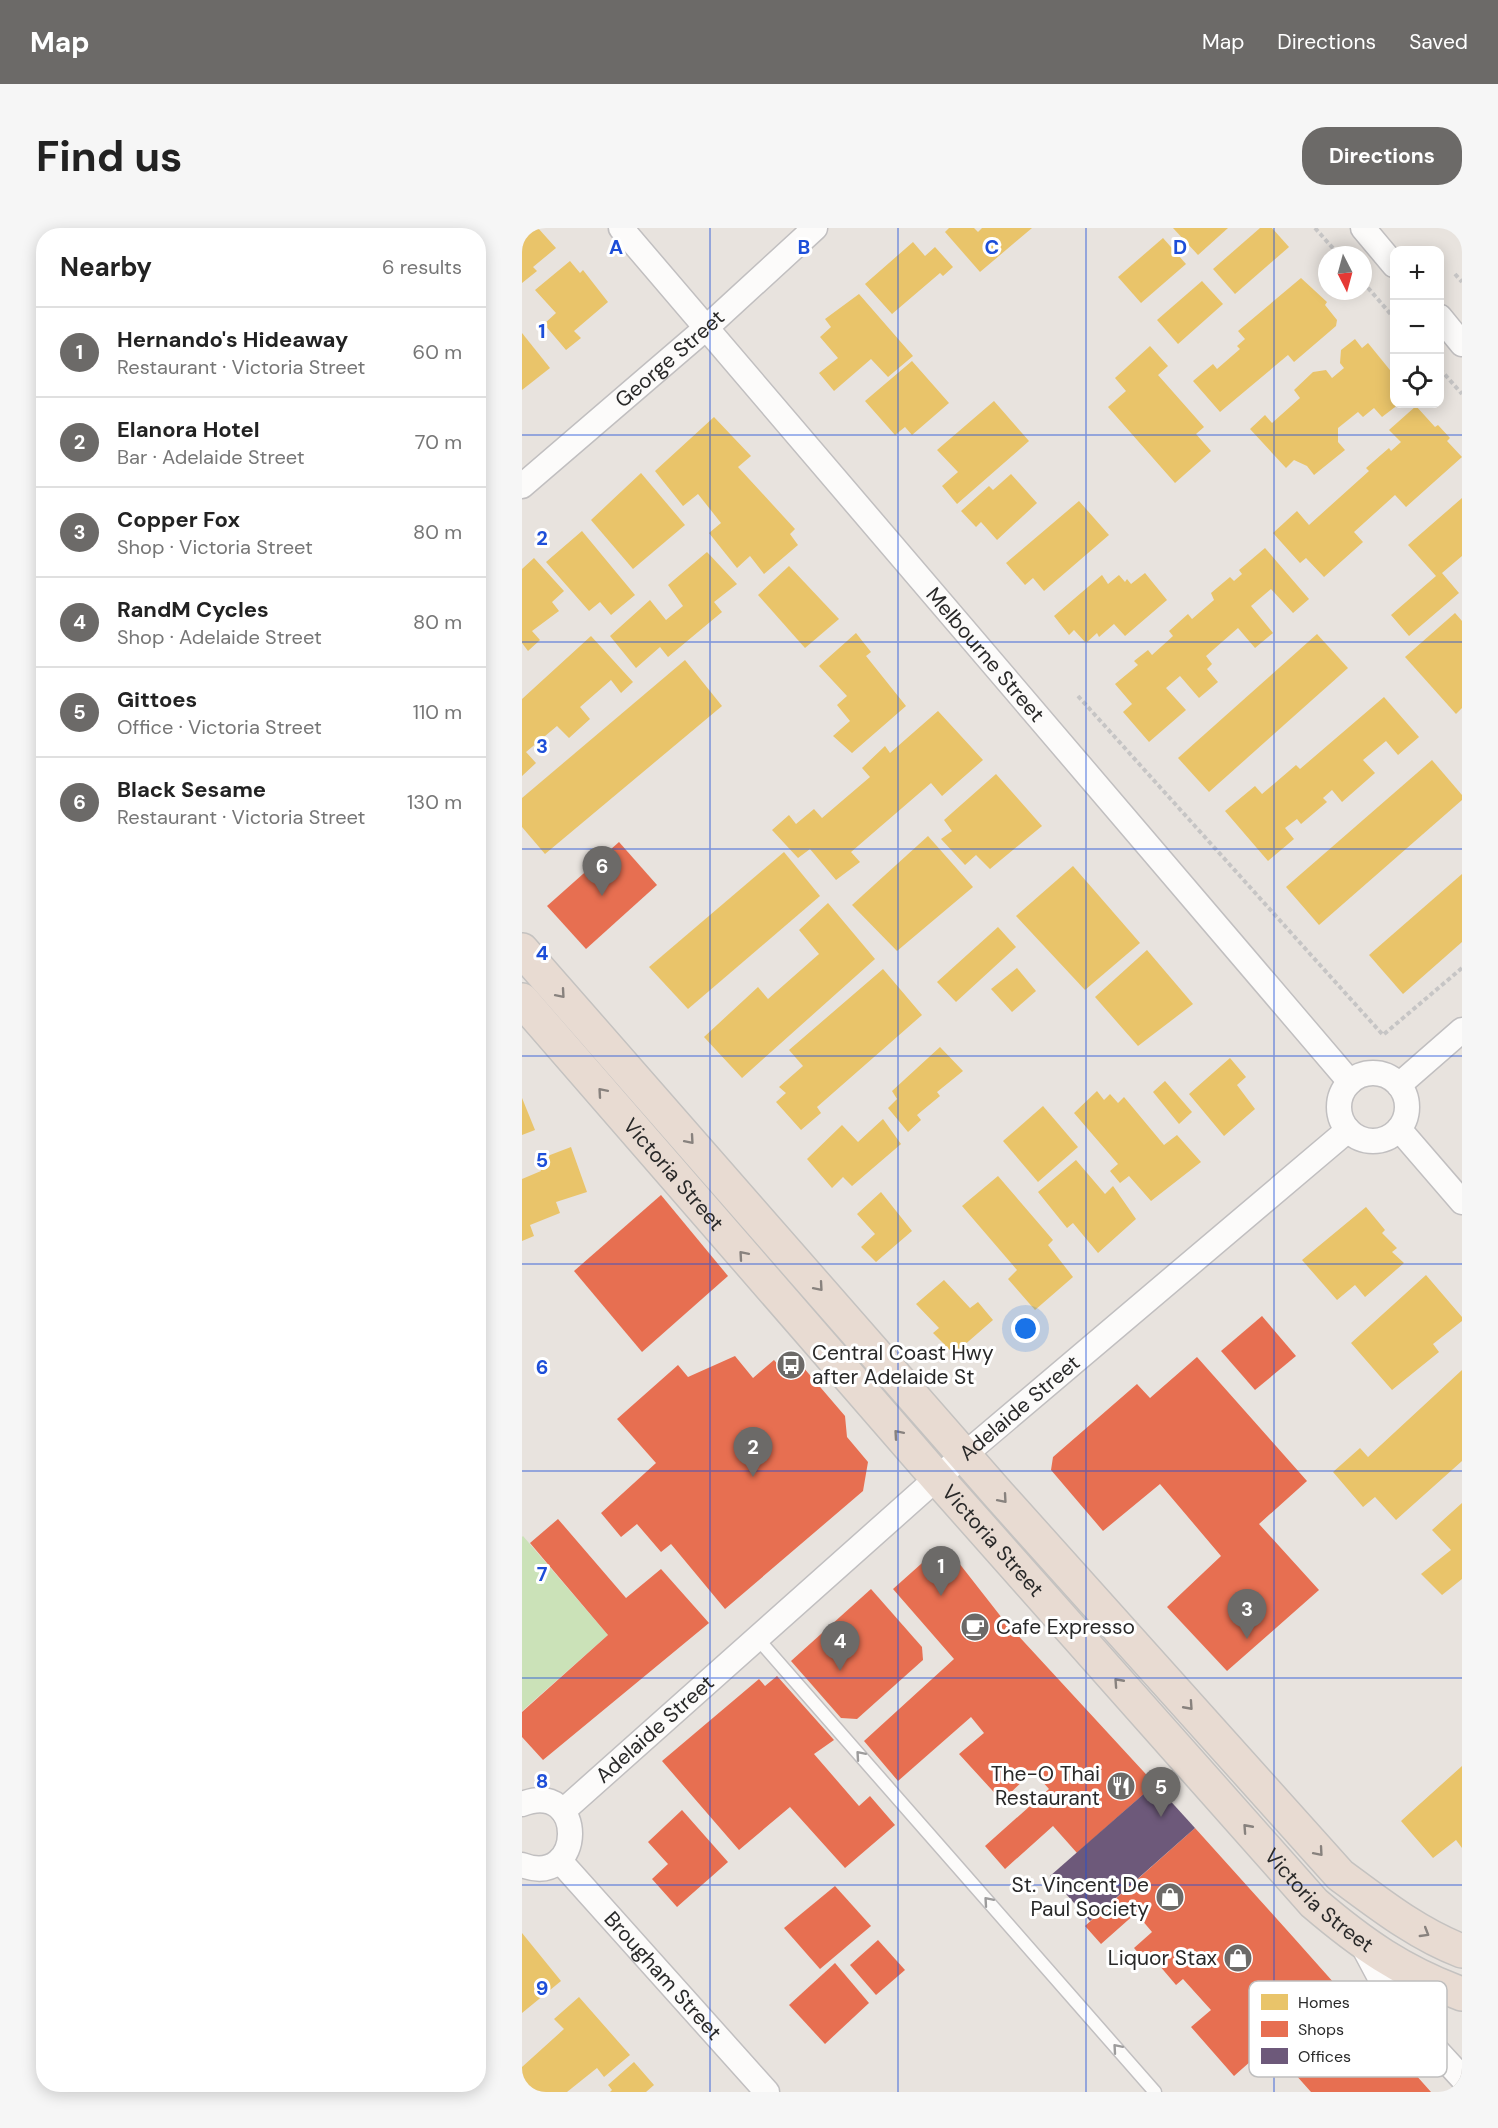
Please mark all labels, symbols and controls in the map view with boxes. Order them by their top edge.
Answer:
text: Map [30,24,90,61]
text: Map [1202,28,1244,56]
text: Directions [1277,28,1376,56]
text: Saved [1409,28,1468,56]
button: Directions [1302,127,1462,185]
text: Find us [36,129,182,184]
text: A [609,234,623,260]
text: B [798,234,810,260]
text: C [985,234,999,260]
text: D [1173,234,1187,260]
north arrow [1318,246,1372,300]
map controls [1390,246,1444,408]
button: + [1390,246,1444,300]
text: Nearby [60,250,152,284]
text: 6 results [382,254,462,280]
button: − [1390,300,1444,354]
street label: George Street [609,304,731,414]
text: 1 [538,318,546,344]
text: Hernando's Hideaway [117,325,348,354]
text: 1 [76,339,83,365]
text: 60 m [413,339,462,365]
text: Restaurant · Victoria Street [117,354,365,380]
button: locate [1390,354,1444,408]
text: Elanora Hotel [117,415,260,444]
text: 2 [74,429,85,455]
text: 70 m [415,429,462,455]
text: Bar · Adelaide Street [117,444,305,470]
text: Copper Fox [117,505,240,534]
text: 3 [73,519,86,545]
text: 80 m [413,519,462,545]
text: 2 [536,525,548,551]
text: Shop · Victoria Street [117,534,313,560]
street label: Melbourne Street [920,581,1051,728]
text: RandM Cycles [117,595,269,624]
text: 4 [73,609,86,635]
text: 80 m [413,609,462,635]
text: Shop · Adelaide Street [117,624,322,650]
text: Gittoes [117,685,197,714]
text: 5 [73,699,86,725]
text: 110 m [413,699,462,725]
text: Office · Victoria Street [117,714,322,740]
text: 3 [536,733,548,759]
text: Black Sesame [117,775,266,804]
text: 6 [73,789,86,815]
text: 130 m [407,789,462,815]
text: Restaurant · Victoria Street [117,804,365,830]
pin: 6 [582,846,622,896]
text: 4 [536,940,549,966]
one-way arrow [554,987,565,998]
one-way arrow [598,1088,609,1099]
street label: Victoria Street [617,1112,730,1237]
one-way arrow [683,1134,694,1144]
text: 5 [536,1147,548,1173]
one-way arrow [739,1251,750,1262]
one-way arrow [812,1280,823,1291]
your location [1011,1314,1040,1343]
place label: Central Coast Hwy after Adelaide St [812,1339,994,1391]
bus stop icon: Central Coast Hwy after Adelaide St [775,1349,807,1381]
street label: Adelaide Street [953,1349,1086,1467]
text: 6 [536,1354,548,1380]
pin: 2 [734,1428,772,1477]
one-way arrow [894,1430,905,1441]
street label: Victoria Street [936,1479,1050,1603]
one-way arrow [996,1492,1007,1503]
pin: 1 [922,1546,960,1596]
text: 7 [537,1561,548,1587]
pin: 3 [1228,1590,1266,1639]
cafe icon: Cafe Expresso [959,1611,991,1643]
place label: Cafe Expresso [996,1613,1135,1641]
pin: 4 [820,1622,860,1671]
street label: Adelaide Street [590,1669,720,1790]
one-way arrow [1114,1678,1125,1689]
one-way arrow [1182,1700,1193,1710]
one-way arrow [856,1751,867,1762]
place label: The-O Thai Restaurant [991,1760,1100,1812]
text: 8 [536,1768,548,1794]
pin: 5 [1142,1768,1180,1817]
restaurant icon: The-O Thai Restaurant [1105,1770,1137,1802]
one-way arrow [1243,1824,1254,1835]
street label: Victoria Street [1258,1843,1379,1959]
one-way arrow [1312,1845,1323,1856]
place label: St. Vincent De Paul Society [1012,1871,1149,1923]
shop icon: St. Vincent De Paul Society [1154,1881,1186,1913]
one-way arrow [984,1897,995,1908]
street label: Brougham Street [598,1905,728,2046]
one-way arrow [1419,1925,1429,1937]
shop icon: Liquor Stax [1222,1942,1254,1974]
place label: Liquor Stax [1108,1944,1217,1972]
text: 9 [536,1975,548,2001]
legend [1249,1981,1447,2077]
text: Homes [1298,1992,1350,2013]
text: Shops [1298,2019,1344,2040]
one-way arrow [1113,2044,1124,2055]
text: Offices [1298,2046,1351,2067]

